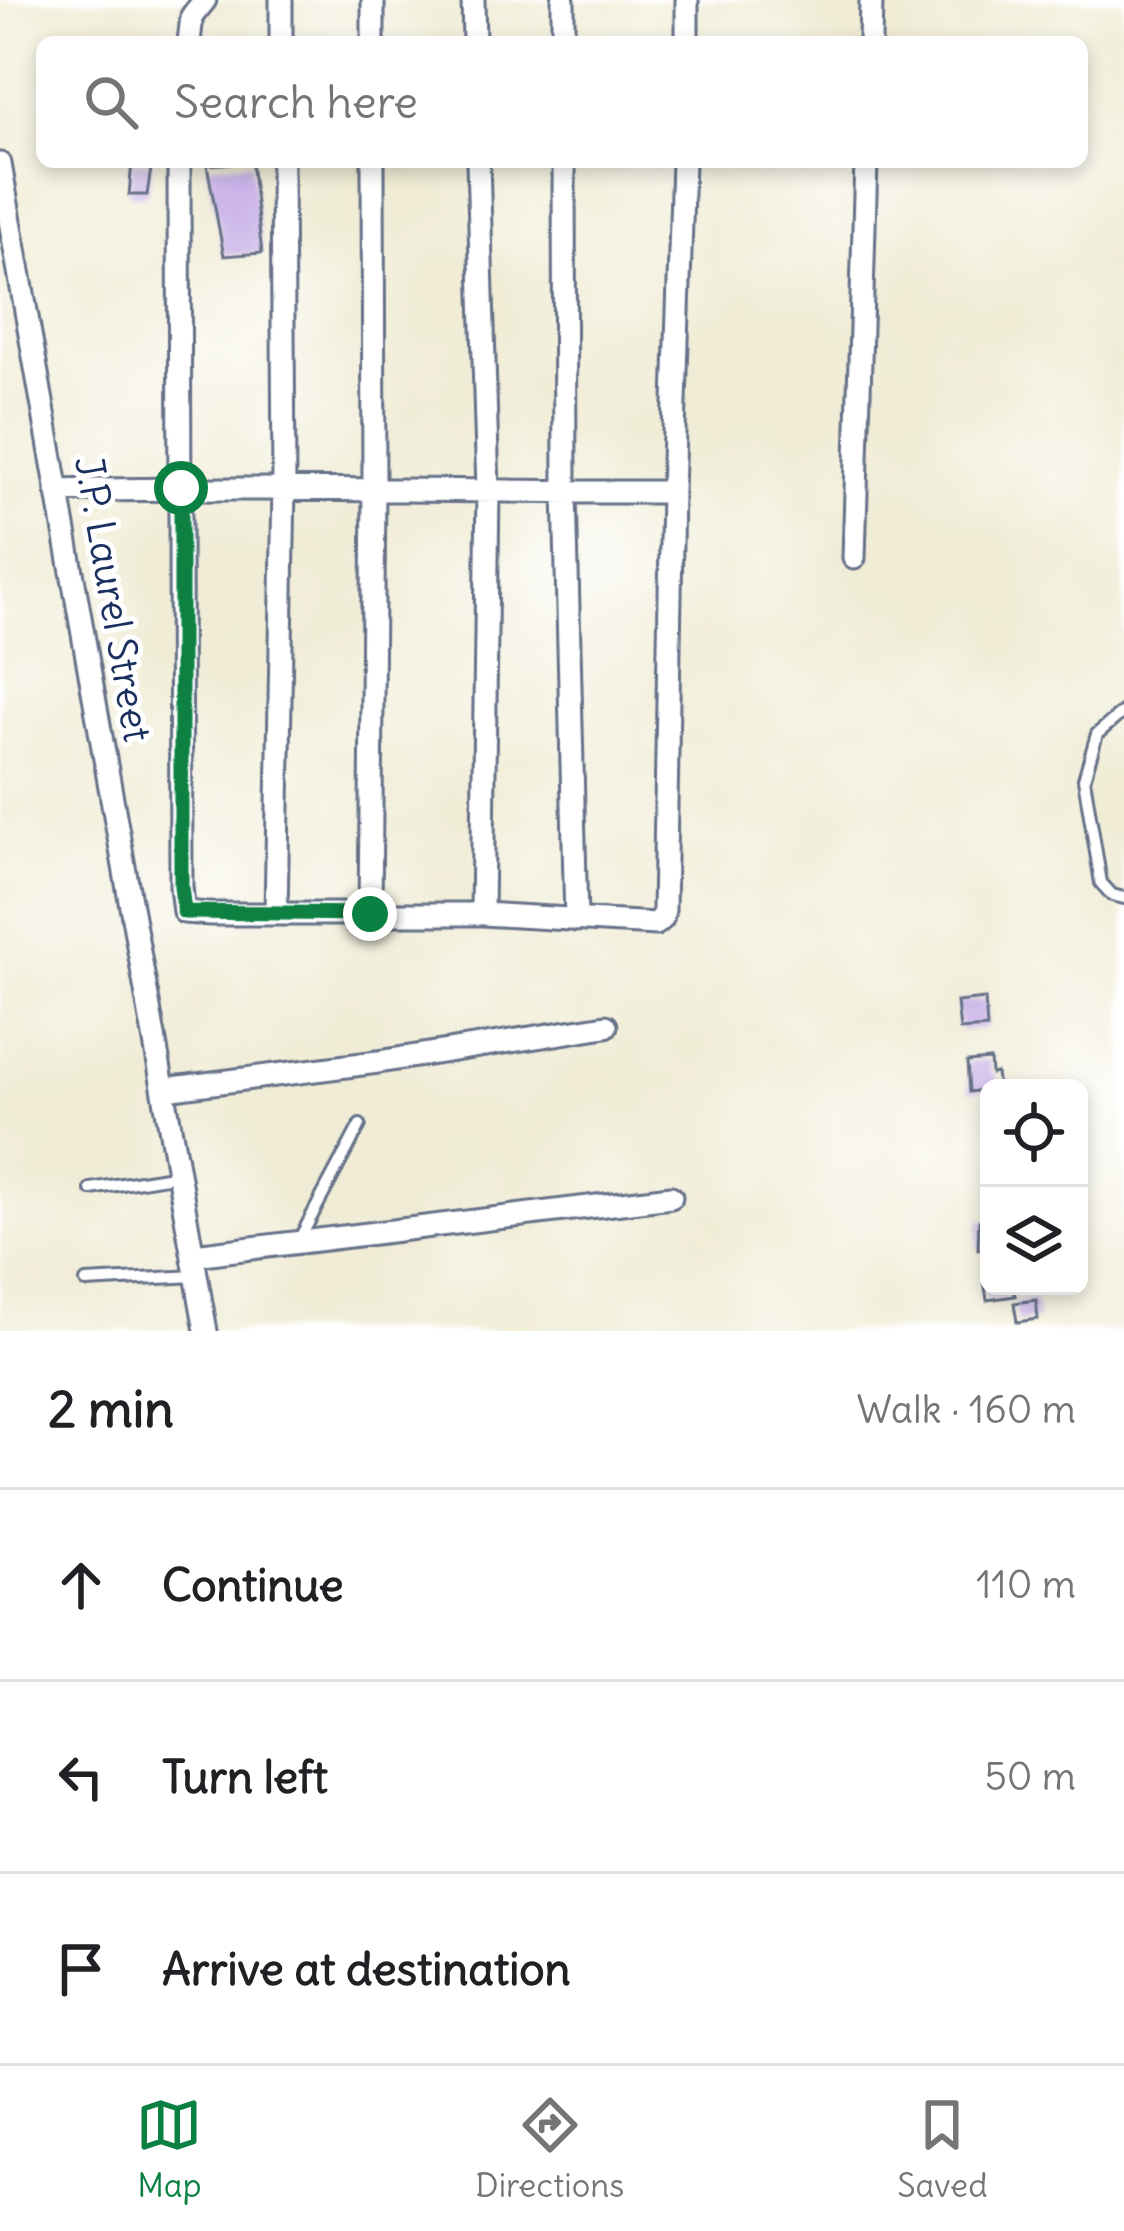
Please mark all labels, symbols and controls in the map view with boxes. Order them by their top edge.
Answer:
search box [36,36,1088,168]
icon: search [78,69,144,135]
text: Search here [174,74,418,130]
street label: J.P. Laurel Street [64,453,162,745]
route start [154,461,208,515]
route end [343,887,397,941]
map controls [980,1079,1088,1295]
button: locate [980,1079,1088,1187]
button: layers [980,1187,1088,1295]
text: 2 min [48,1377,174,1441]
text: Walk · 160 m [857,1385,1076,1434]
icon: ahead [48,1552,114,1618]
text: Continue [162,1557,344,1613]
text: 110 m [976,1560,1076,1609]
icon: left [48,1744,114,1810]
text: Turn left [162,1749,328,1805]
text: 50 m [984,1752,1076,1801]
icon: arrive [48,1936,114,2002]
text: Arrive at destination [162,1941,571,1997]
tab: Map [136,2092,202,2206]
tab: Directions [475,2092,624,2206]
tab: Saved [897,2092,988,2206]

